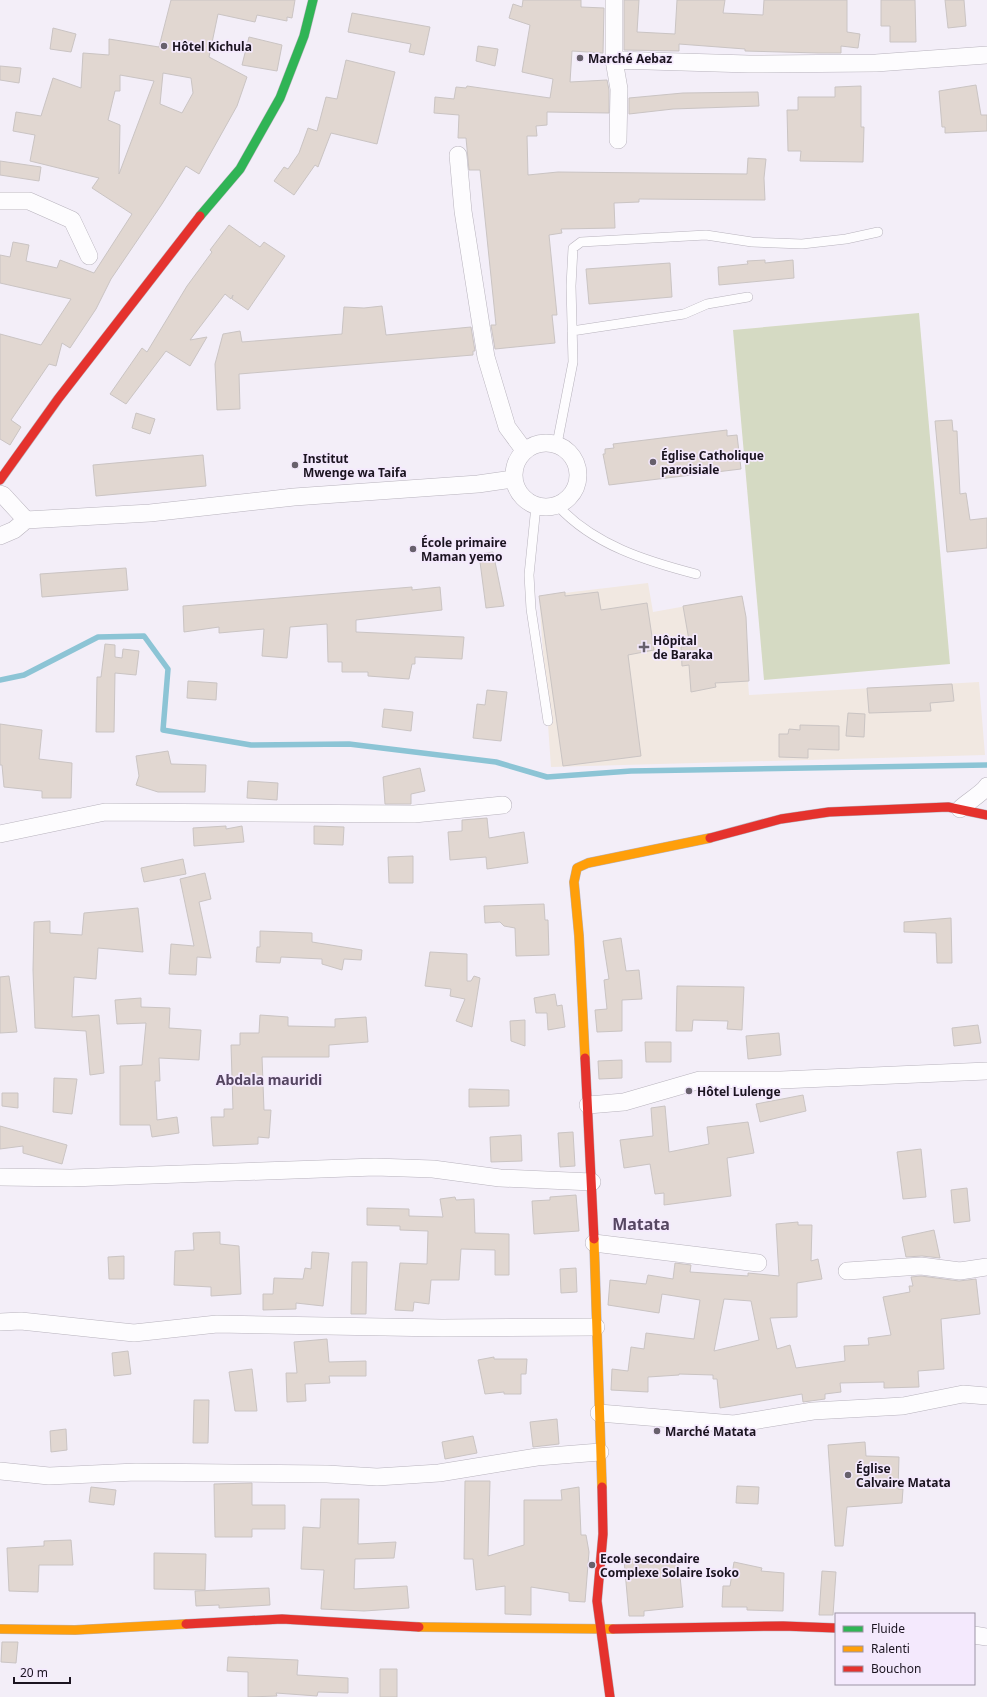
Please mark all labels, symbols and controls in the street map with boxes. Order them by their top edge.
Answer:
place label: Hôtel Kichula [172,38,252,55]
marker: Hôtel Kichula [159,41,169,51]
place label: Marché Aebaz [588,50,672,67]
marker: Marché Aebaz [575,53,585,63]
place label: Église Catholique paroisiale [661,447,764,478]
place label: Institut Mwenge wa Taifa [303,450,407,481]
marker: Église Catholique paroisiale [648,457,658,467]
marker: Institut Mwenge wa Taifa [290,460,300,470]
place label: École primaire Maman yemo [421,534,507,565]
marker: École primaire Maman yemo [408,544,418,554]
place label: Hôpital de Baraka [653,632,713,663]
marker: Hôpital de Baraka [638,641,650,653]
district label: Abdala mauridi [216,1070,322,1089]
place label: Hôtel Lulenge [697,1083,781,1100]
marker: Hôtel Lulenge [684,1086,694,1096]
district label: Matata [612,1213,670,1235]
place label: Marché Matata [665,1423,756,1440]
marker: Marché Matata [652,1426,662,1436]
place label: Église Calvaire Matata [856,1460,951,1491]
marker: Église Calvaire Matata [843,1470,853,1480]
place label: Ecole secondaire Complexe Solaire Isoko [600,1550,739,1581]
marker: Ecole secondaire Complexe Solaire Isoko [587,1560,597,1570]
legend [835,1613,975,1685]
text: Fluide [871,1620,905,1637]
text: Ralenti [871,1640,910,1657]
scale bar [14,1659,70,1685]
text: Bouchon [871,1660,921,1677]
text: 20 m [20,1664,48,1681]

